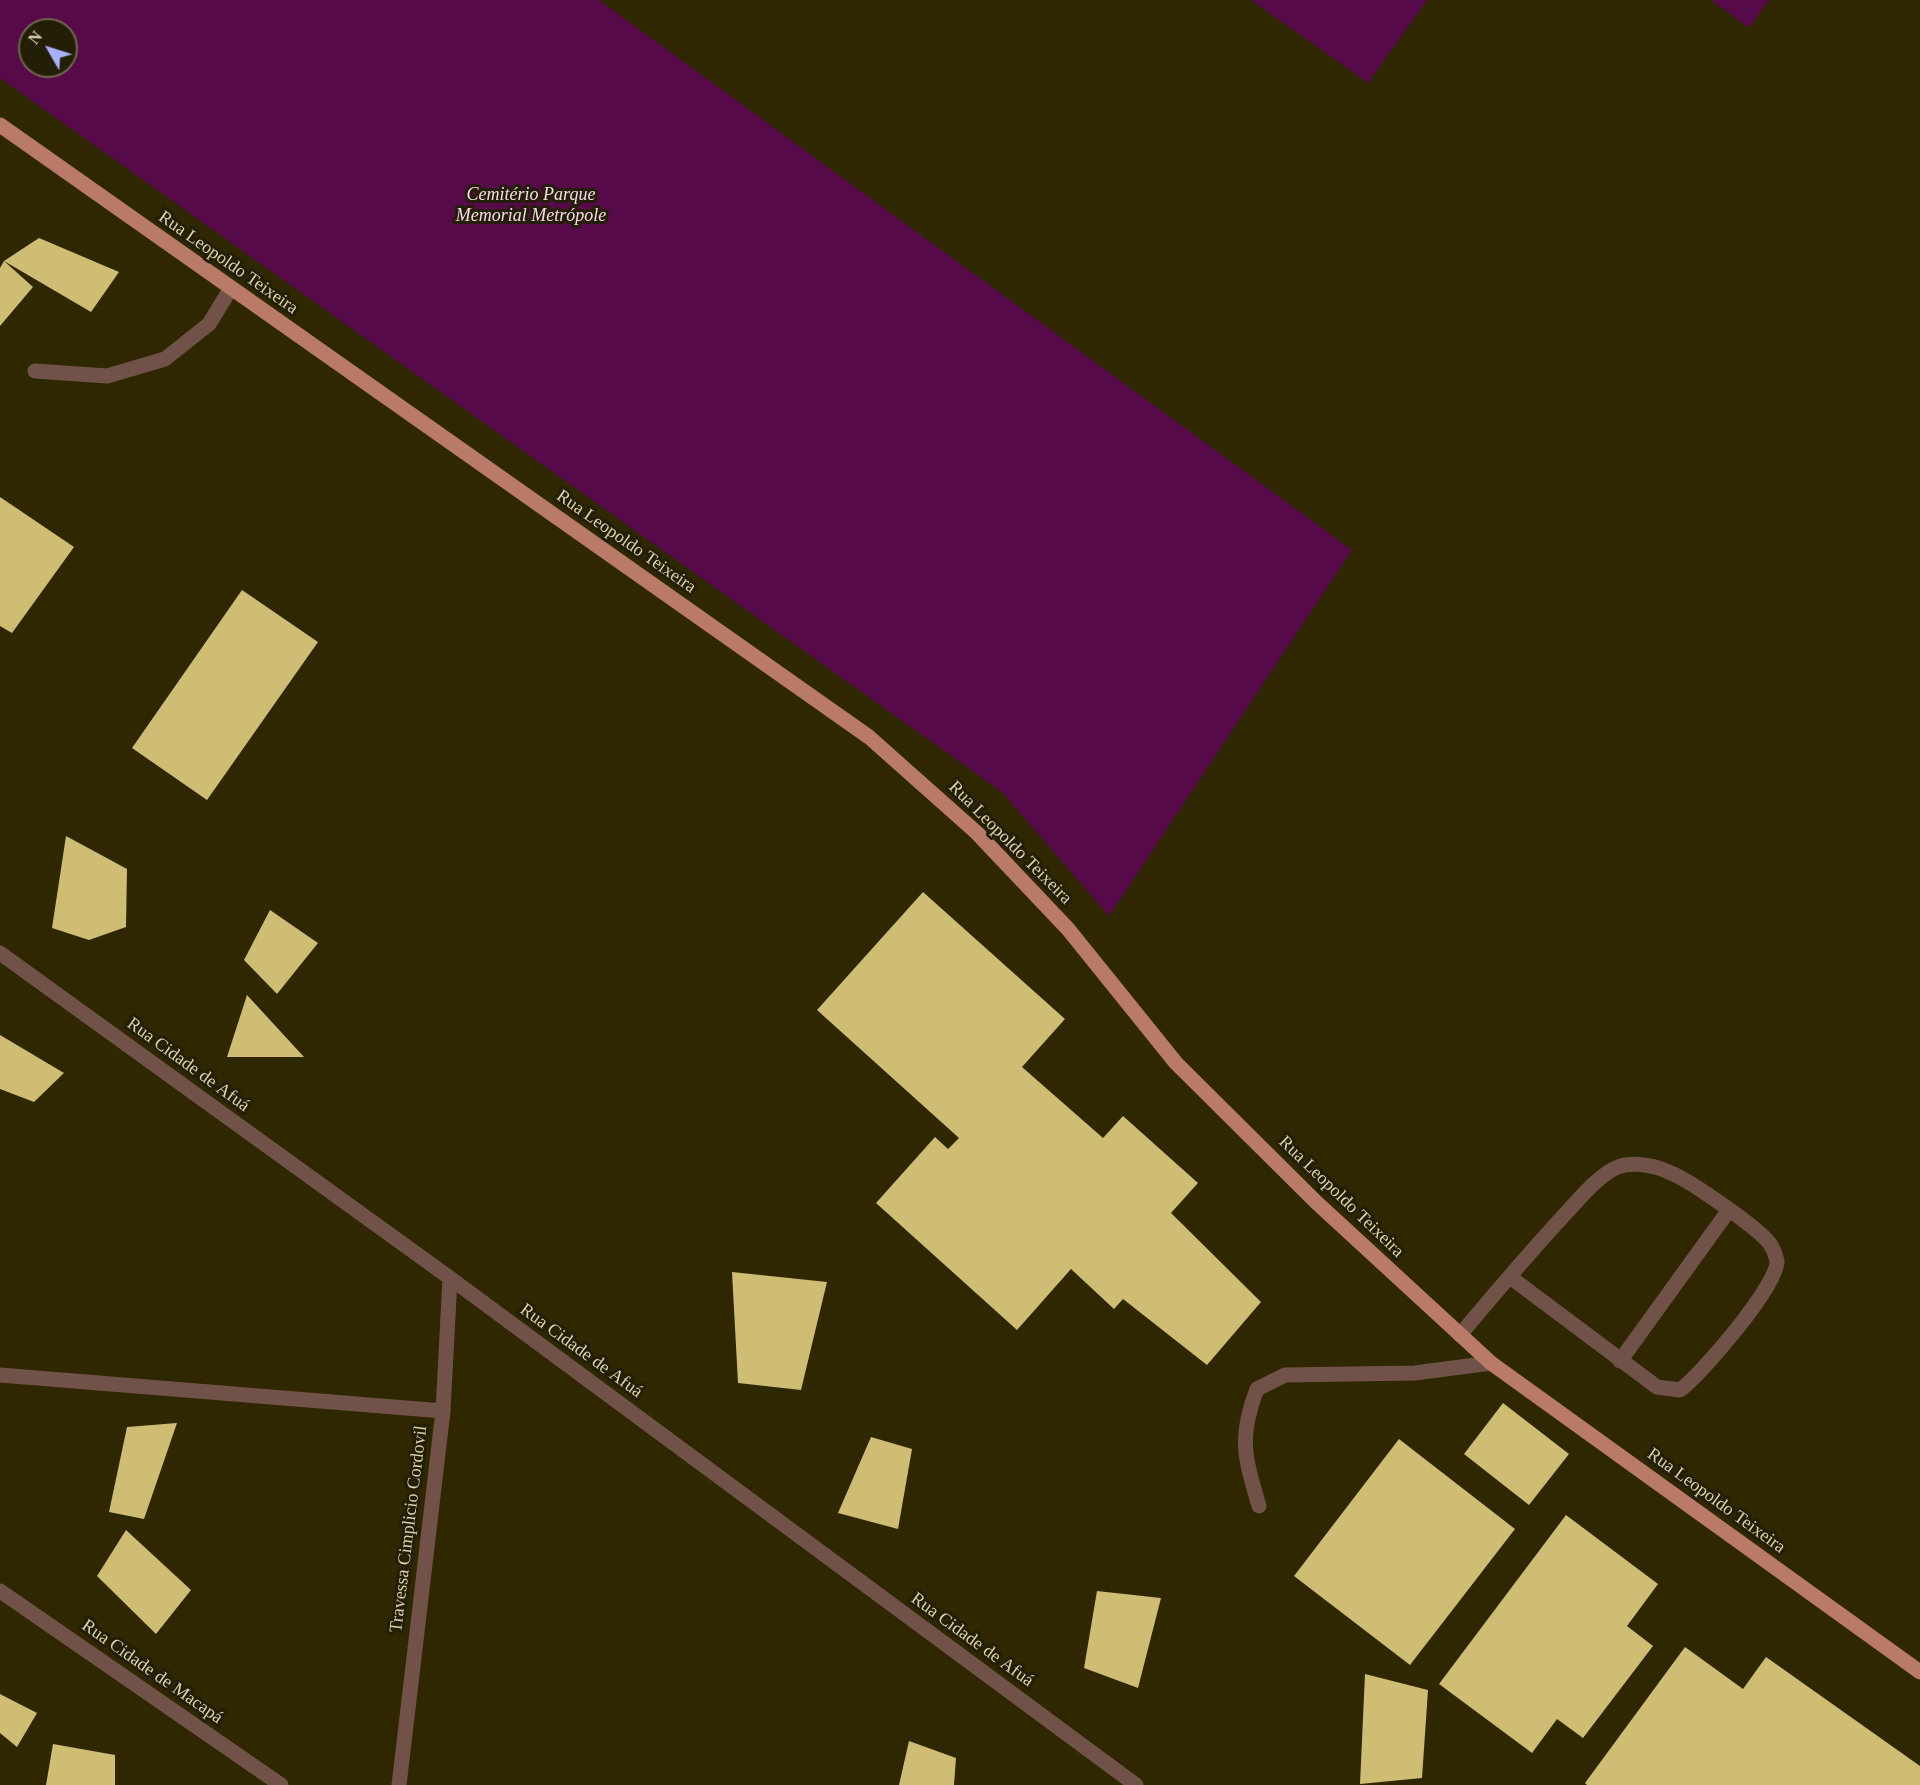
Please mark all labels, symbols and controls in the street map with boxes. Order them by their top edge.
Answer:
north arrow [18,18,78,78]
text: N [25,28,45,47]
park label: Cemitério Parque Memorial Metrópole [456,184,606,226]
street label: Rua Leopoldo Teixeira [154,207,302,319]
street label: Rua Leopoldo Teixeira [552,486,700,598]
street label: Rua Leopoldo Teixeira [944,777,1076,909]
street label: Rua Cidade de Afuá [122,1013,254,1117]
street label: Rua Leopoldo Teixeira [1274,1132,1408,1262]
street label: Rua Cidade de Afuá [515,1299,647,1403]
street label: Travessa Cimplicio Cordovil [386,1424,432,1634]
street label: Rua Leopoldo Teixeira [1643,1444,1789,1558]
street label: Rua Cidade de Afuá [906,1588,1038,1692]
street label: Rua Cidade de Macapá [77,1615,227,1729]

